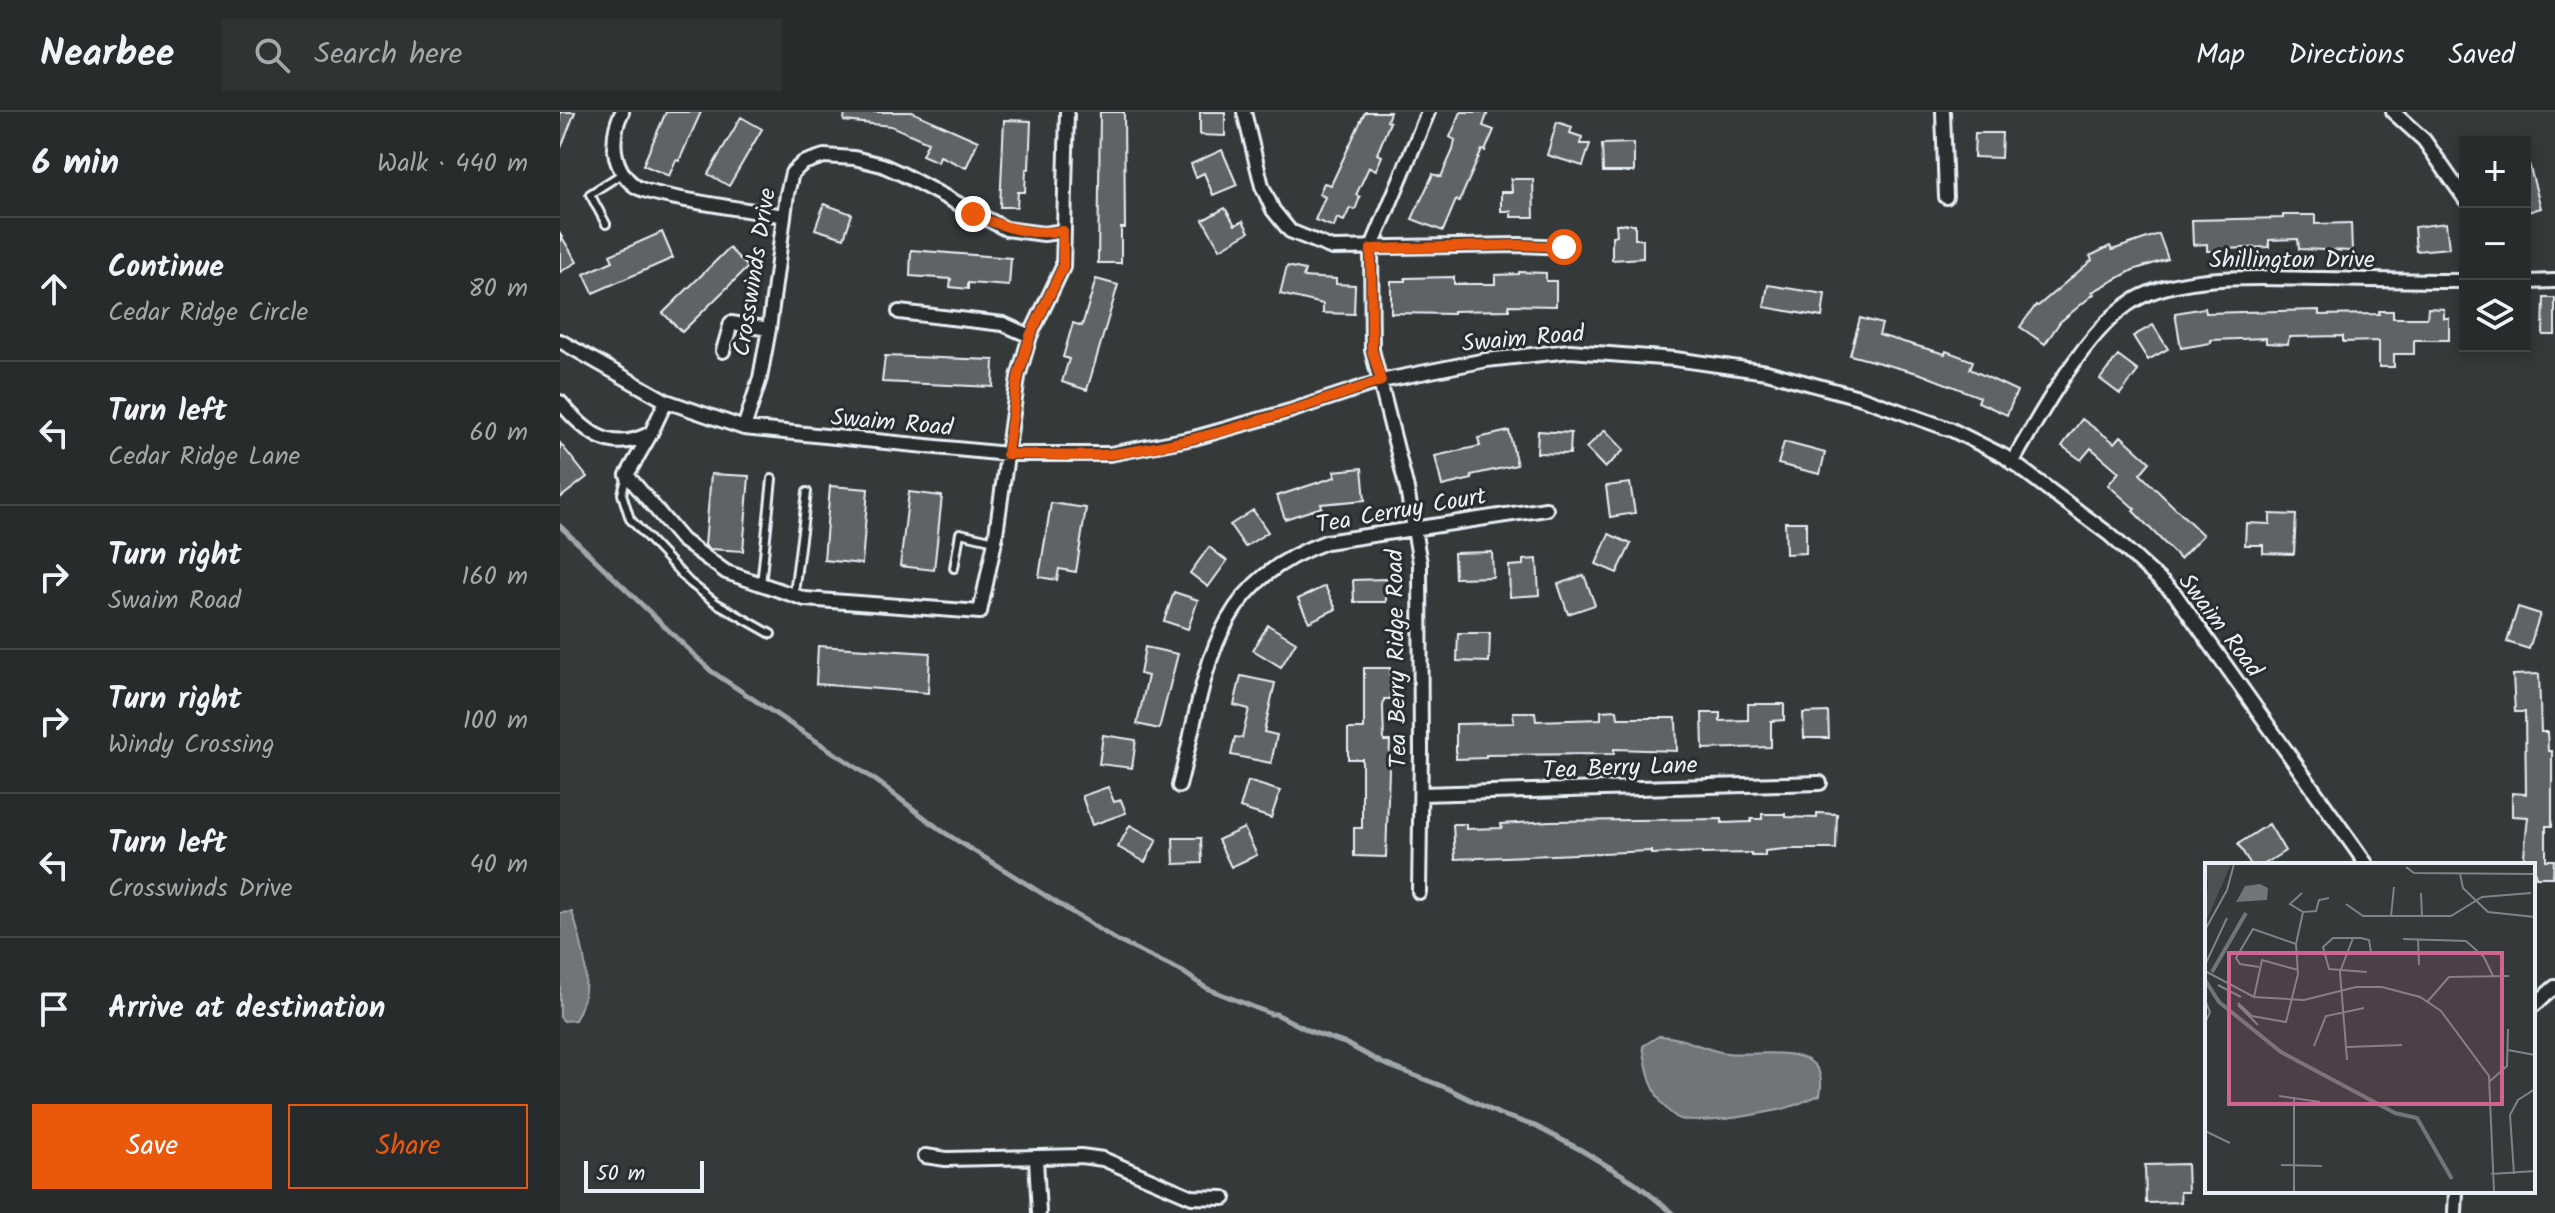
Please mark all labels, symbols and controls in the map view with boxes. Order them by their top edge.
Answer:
search box [222,19,782,91]
text: Nearbee [40,25,174,85]
text: Search here [314,31,462,79]
icon: search [250,33,294,77]
text: Map [2196,33,2245,78]
text: Directions [2289,33,2405,78]
text: Saved [2449,33,2515,78]
map controls [2459,136,2531,352]
button: + [2459,136,2531,208]
text: 6 min [32,137,119,191]
text: Walk · 440 m [377,143,528,185]
street label: Crosswinds Drive [723,185,788,359]
route end [955,196,991,232]
button: − [2459,208,2531,280]
route start [1546,229,1582,265]
street label: Shillington Drive [2209,241,2375,280]
text: Continue [108,244,224,292]
icon: ahead [32,267,76,311]
text: 80 m [468,268,528,310]
button: layers [2459,280,2531,352]
text: Cedar Ridge Circle [108,292,308,334]
street label: Swaim Road [1460,315,1587,364]
text: Turn left [108,388,227,436]
street label: Swaim Road [829,399,956,448]
icon: left [32,411,76,455]
text: 60 m [469,412,528,454]
text: Cedar Ridge Lane [108,436,300,478]
street label: Tea Cerruy Court [1313,477,1490,546]
text: Turn right [108,532,241,580]
street label: Tea Berry Ridge Road [1376,548,1419,769]
icon: right [32,555,76,599]
text: 160 m [461,556,528,598]
street label: Swaim Road [2167,565,2273,687]
text: Swaim Road [108,580,241,622]
text: Turn right [108,676,241,724]
icon: right [32,699,76,743]
text: 100 m [463,700,528,742]
text: Windy Crossing [108,724,274,766]
street label: Tea Berry Lane [1542,746,1699,791]
text: Turn left [108,820,227,868]
icon: left [32,843,76,887]
text: 40 m [470,844,528,886]
inset map [2205,863,2535,1193]
text: Crosswinds Drive [108,868,292,910]
text: Arrive at destination [108,985,385,1033]
icon: arrive [32,987,76,1031]
button: Save [32,1104,272,1189]
button: Share [288,1104,528,1189]
scale bar [584,1157,704,1193]
text: 50 m [596,1157,645,1192]

